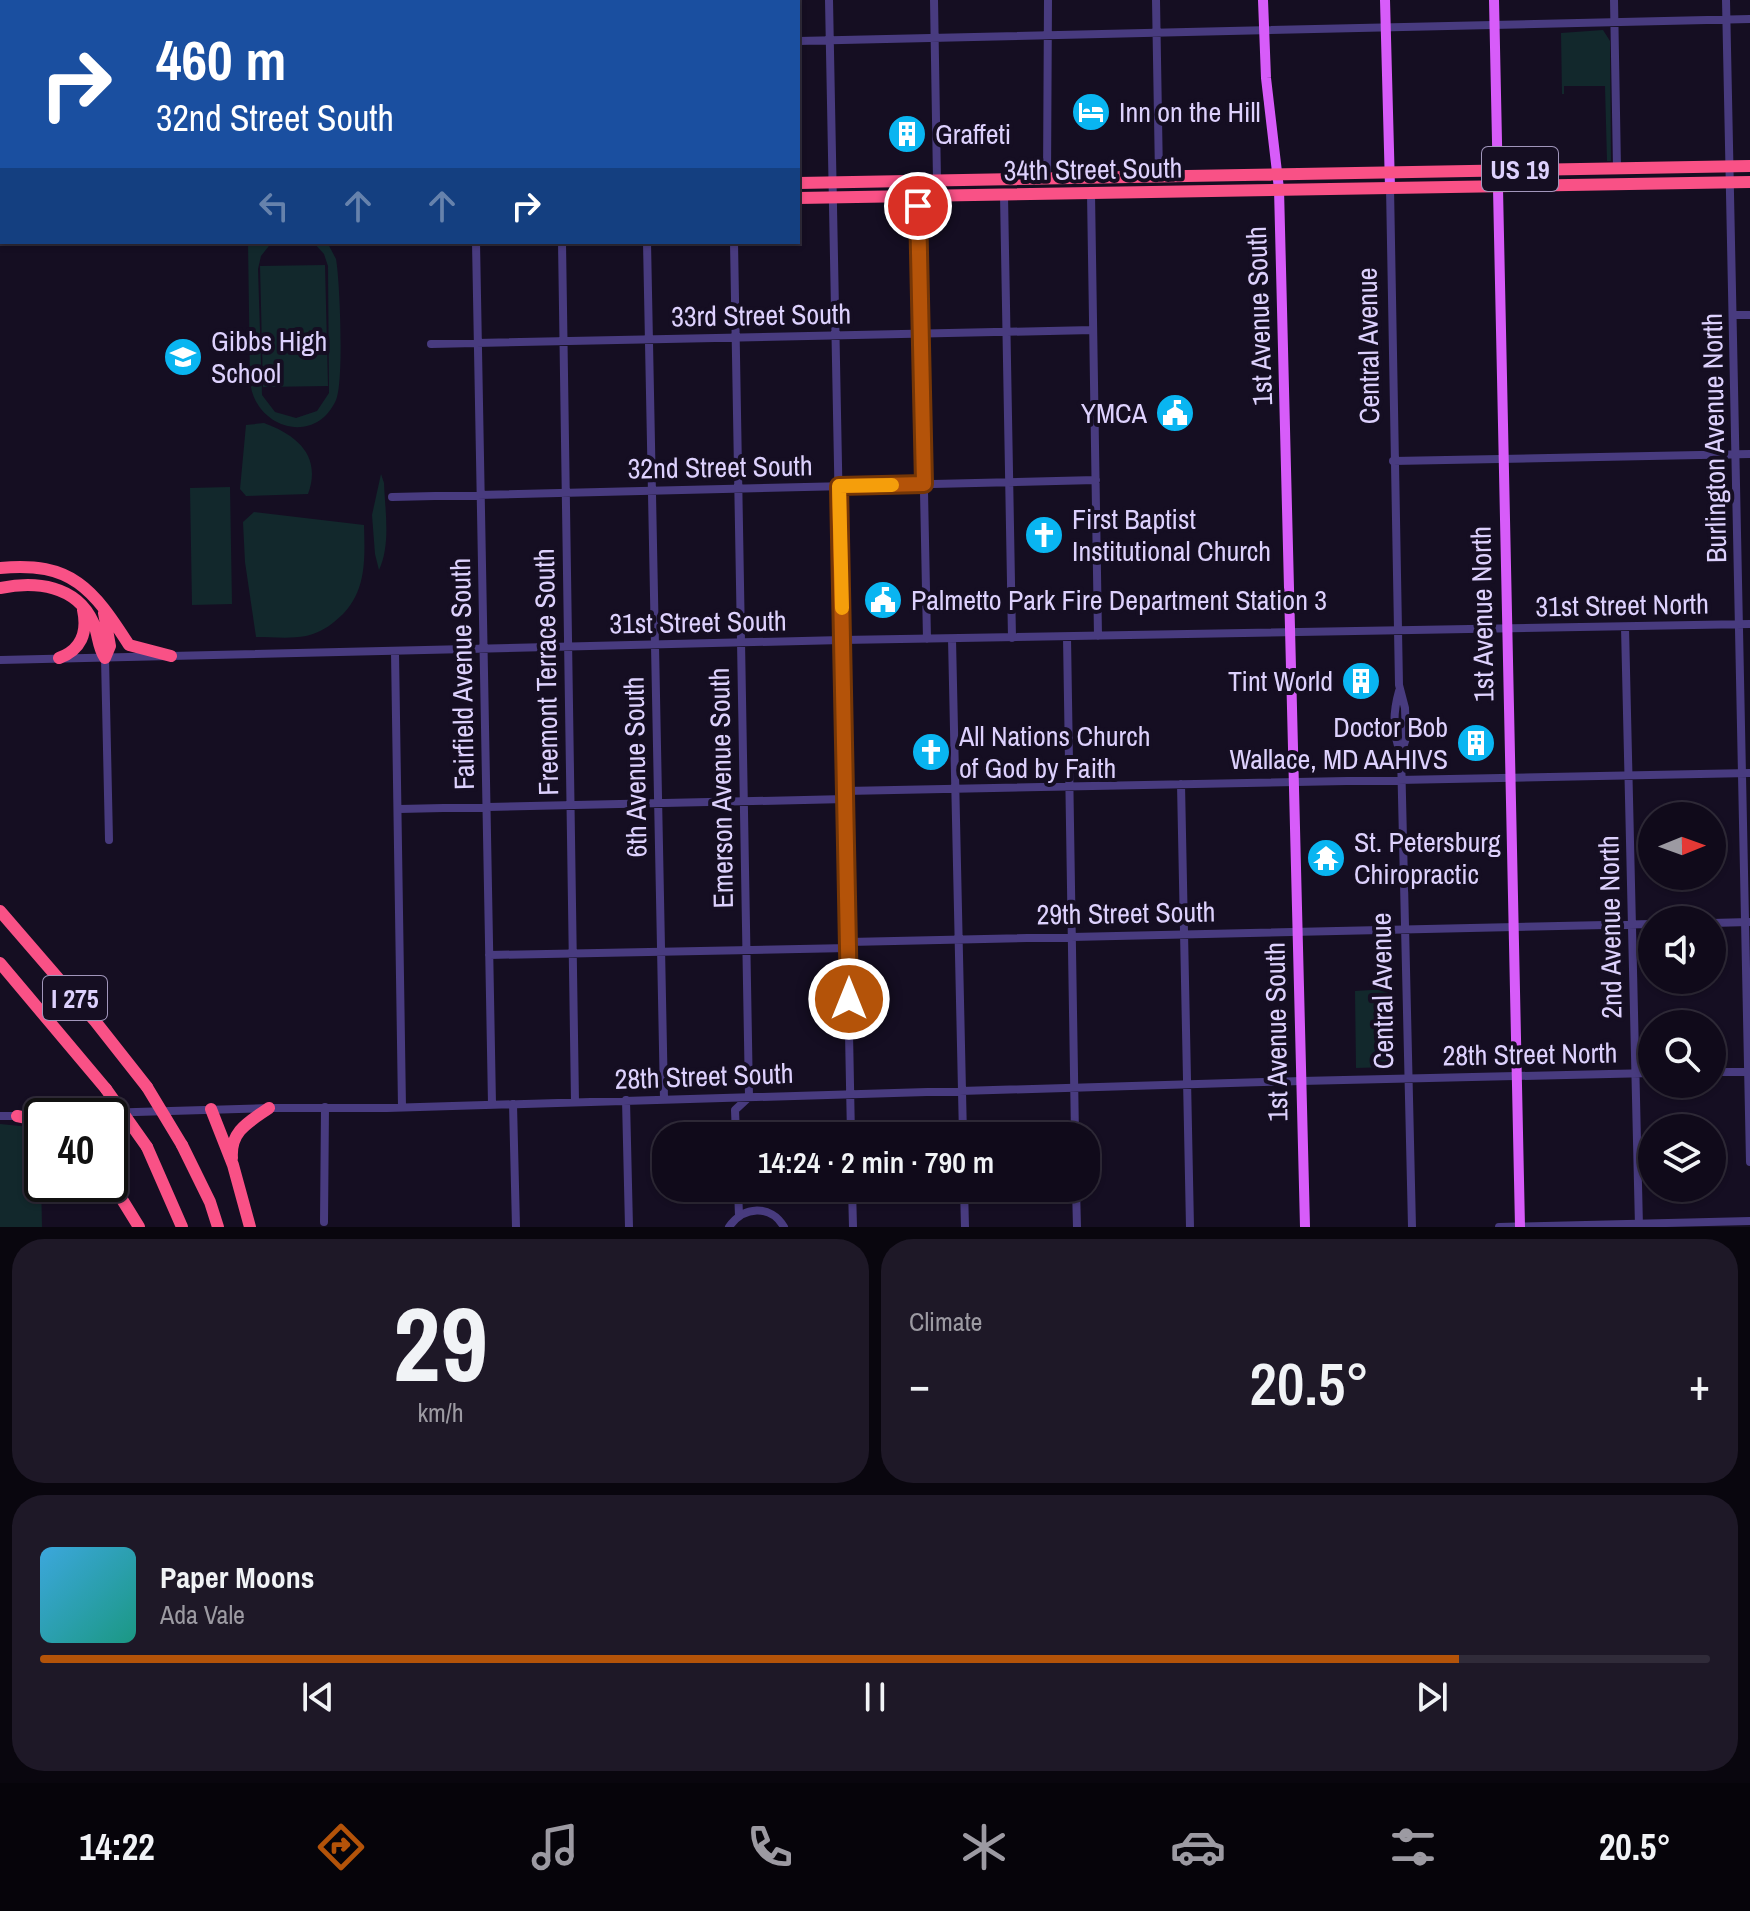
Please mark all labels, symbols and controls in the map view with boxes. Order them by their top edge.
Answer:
text: 460 m [156,22,286,97]
icon: right [24,32,128,136]
hotel icon: Inn on the Hill [1070,91,1112,133]
place label: Inn on the Hill [1119,93,1261,131]
text: 32nd Street South [156,94,394,142]
building icon: Graffeti [886,113,928,155]
place label: Graffeti [935,115,1011,153]
road number: US 19 [1482,147,1558,191]
street label: 34th Street South [1003,148,1183,190]
pin [884,172,952,240]
icon: left [252,184,296,228]
icon: ahead [336,184,380,228]
icon: ahead [420,184,464,228]
icon: right [504,184,548,228]
icon: arrive [896,184,940,228]
street label: 1st Avenue South [1237,226,1281,406]
street label: Central Avenue [1348,267,1388,425]
street label: 33rd Street South [671,294,851,336]
street label: Burlington Avenue North [1693,313,1735,563]
place label: Gibbs High School [211,322,327,392]
school or university icon: Gibbs High School [162,336,204,378]
public building icon: YMCA [1154,392,1196,434]
place label: YMCA [1081,394,1148,432]
street label: 32nd Street South [627,446,813,488]
place label: First Baptist Institutional Church [1072,500,1271,570]
church icon: First Baptist Institutional Church [1023,514,1065,556]
street label: 1st Avenue North [1461,526,1503,702]
street label: Freemont Terrace South [525,548,567,796]
street label: Fairfield Avenue South [441,558,483,790]
public building icon: Palmetto Park Fire Department Station 3 [862,579,904,621]
place label: Palmetto Park Fire Department Station 3 [911,581,1327,619]
street label: 31st Street North [1535,584,1709,626]
street label: 31st Street South [609,601,787,643]
building icon: Tint World [1340,660,1382,702]
place label: Tint World [1228,662,1333,700]
street label: Emerson Avenue South [700,667,742,909]
street label: 6th Avenue South [614,676,656,858]
place label: Doctor Bob Wallace, MD AAHIVS [1229,708,1448,778]
place label: All Nations Church of God by Faith [958,717,1150,787]
building icon: Doctor Bob Wallace, MD AAHIVS [1455,722,1497,764]
church icon: All Nations Church of God by Faith [910,731,952,773]
north arrow [1638,802,1726,890]
map controls [1638,802,1726,1202]
place label: St. Petersburg Chiropractic [1354,823,1501,893]
street label: 2nd Avenue North [1589,835,1631,1019]
temple icon: St. Petersburg Chiropractic [1305,837,1347,879]
street label: 29th Street South [1036,892,1216,934]
button: sound [1638,906,1726,994]
street label: Central Avenue [1362,912,1402,1070]
street label: 1st Avenue South [1255,942,1297,1122]
position arrow [807,957,891,1041]
road number: I 275 [43,976,107,1020]
button: search [1638,1010,1726,1098]
street label: 28th Street North [1442,1033,1618,1075]
street label: 28th Street South [614,1054,794,1098]
speed limit sign: 40 [24,1098,128,1202]
button: layers [1638,1114,1726,1202]
text: 14:24 · 2 min · 790 m [758,1142,994,1182]
text: 29 [393,1273,488,1413]
text: Climate [909,1304,982,1339]
text: 20.5° [1250,1343,1369,1424]
text: − [909,1354,930,1414]
text: + [1689,1354,1710,1414]
text: km/h [417,1395,464,1430]
text: Paper Moons [160,1557,314,1597]
text: Ada Vale [160,1597,245,1632]
icon: previous [296,1675,340,1719]
icon: pause [853,1675,897,1719]
icon: next [1410,1675,1454,1719]
icon: directions [313,1819,369,1875]
icon: music [527,1819,583,1875]
icon: phone [742,1819,798,1875]
icon: climate [956,1819,1012,1875]
icon: car [1170,1819,1226,1875]
icon: filters [1385,1819,1441,1875]
text: 14:22 [79,1823,155,1871]
text: 20.5° [1599,1823,1671,1871]

